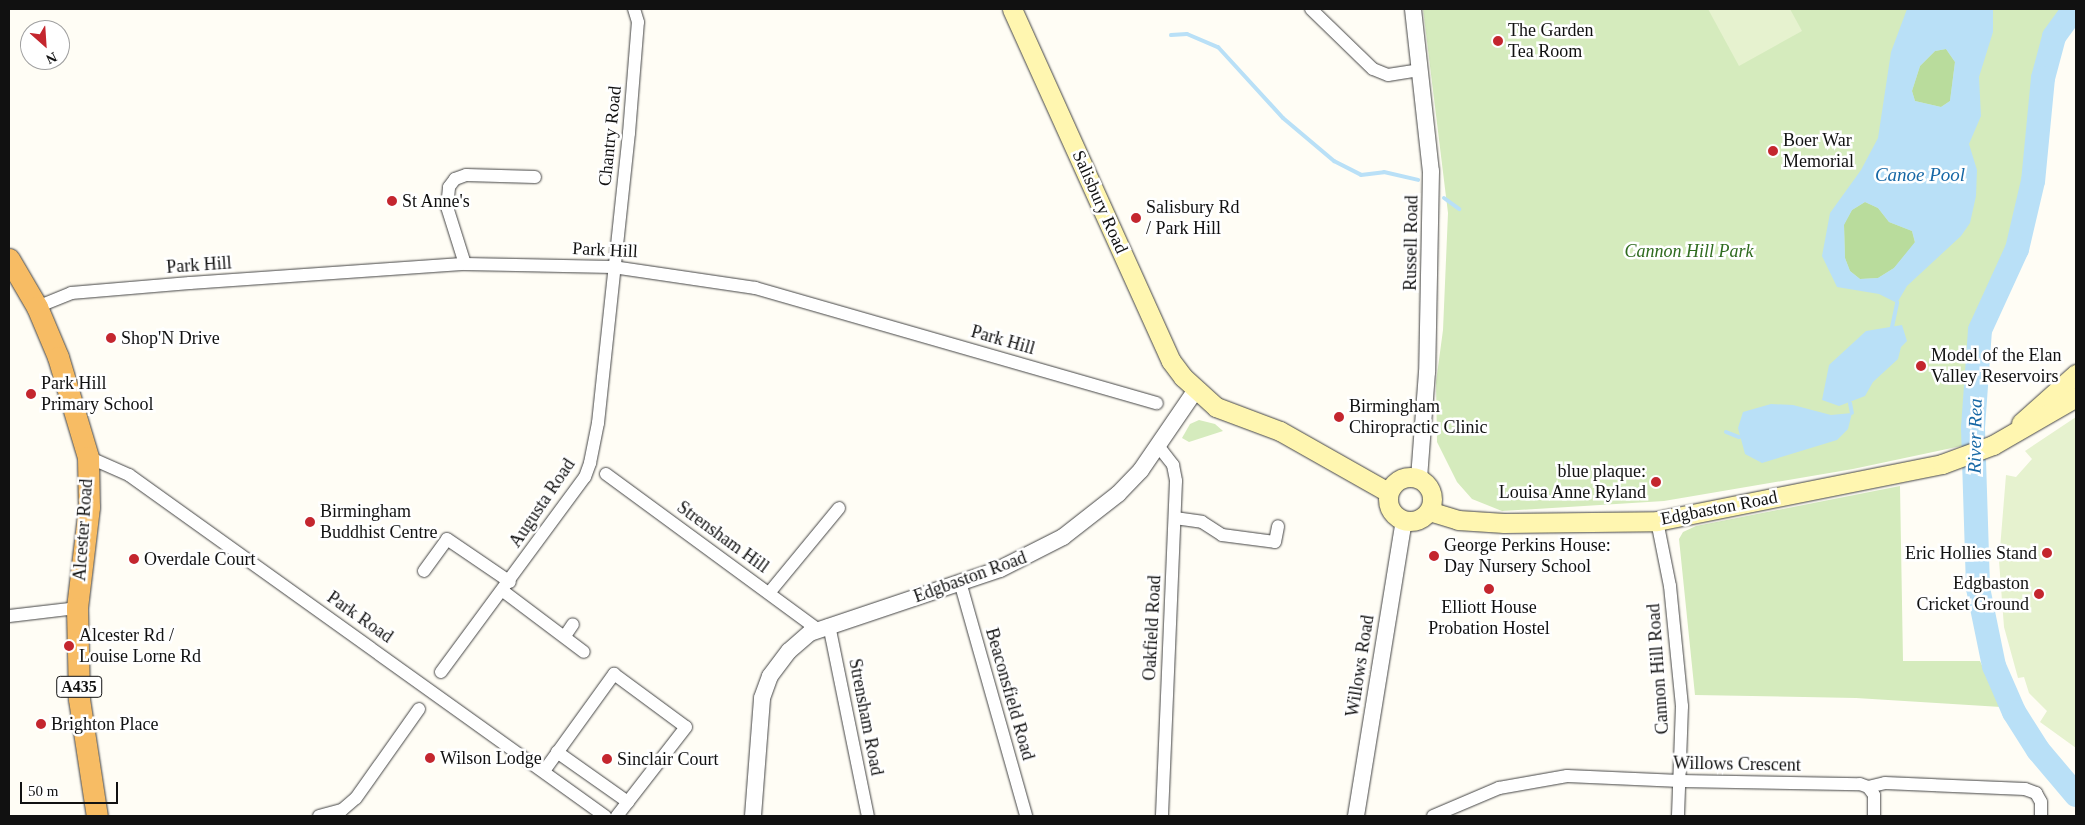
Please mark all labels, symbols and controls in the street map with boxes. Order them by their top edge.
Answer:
north arrow [20,20,70,70]
place label: The Garden Tea Room [1508,20,1593,62]
marker: The Garden Tea Room [1492,35,1504,47]
text: N [44,49,59,67]
street label: Chantry Road [594,85,626,187]
place label: Boer War Memorial [1783,130,1854,172]
marker: Boer War Memorial [1767,145,1779,157]
street label: Salisbury Road [1068,147,1132,257]
water label: Canoe Pool [1875,164,1965,186]
place label: St Anne's [402,190,471,212]
marker: St Anne's [386,195,398,207]
street label: Russell Road [1399,195,1423,291]
place label: Salisbury Rd / Park Hill [1146,197,1240,240]
marker: Salisbury Rd / Park Hill [1130,212,1142,224]
street label: Park Hill [572,238,638,262]
park label: Cannon Hill Park [1625,240,1753,262]
street label: Park Hill [166,252,232,278]
street label: Park Hill [969,321,1037,359]
place label: Shop'N Drive [121,327,220,349]
marker: Shop'N Drive [105,332,117,344]
place label: Model of the Elan Valley Reservoirs [1931,345,2061,388]
marker: Model of the Elan Valley Reservoirs [1915,360,1927,372]
place label: Park Hill Primary School [41,373,153,416]
marker: Park Hill Primary School [25,388,37,400]
place label: Birmingham Chiropractic Clinic [1349,396,1487,438]
water label: River Rea [1963,398,1987,474]
marker: Birmingham Chiropractic Clinic [1333,411,1345,423]
street label: Augusta Road [504,454,580,552]
place label: blue plaque: Louisa Anne Ryland [1498,461,1646,504]
marker: blue plaque: Louisa Anne Ryland [1650,476,1662,488]
street label: Alcester Road [69,478,97,582]
street label: Edgbaston Road [1659,486,1779,530]
street label: Strensham Hill [673,496,773,578]
place label: Birmingham Buddhist Centre [320,501,437,544]
marker: Birmingham Buddhist Centre [304,516,316,528]
place label: George Perkins House: Day Nursery School [1444,535,1611,578]
place label: Eric Hollies Stand [1905,542,2037,564]
street label: Edgbaston Road [911,547,1029,607]
marker: Eric Hollies Stand [2041,547,2053,559]
place label: Overdale Court [144,548,255,570]
marker: George Perkins House: Day Nursery School [1428,550,1440,562]
marker: Overdale Court [128,553,140,565]
place label: Edgbaston Cricket Ground [1917,573,2029,616]
street label: Oakfield Road [1138,575,1166,681]
marker: Elliott House Probation Hostel [1483,583,1495,595]
street label: Park Road [323,587,397,647]
marker: Edgbaston Cricket Ground [2033,588,2045,600]
place label: Elliott House Probation Hostel [1428,597,1550,640]
street label: Cannon Hill Road [1643,603,1673,735]
street label: Willows Road [1341,614,1379,718]
place label: Alcester Rd / Louise Lorne Rd [79,625,201,668]
street label: Beaconsfield Road [981,625,1039,763]
marker: Alcester Rd / Louise Lorne Rd [63,640,75,652]
street label: Strensham Road [844,657,888,777]
road number: A435 [55,674,103,700]
place label: Brighton Place [51,713,158,735]
marker: Brighton Place [35,718,47,730]
place label: Wilson Lodge [440,747,542,769]
place label: Sinclair Court [617,748,718,770]
marker: Wilson Lodge [424,752,436,764]
street label: Willows Crescent [1673,752,1801,776]
marker: Sinclair Court [601,753,613,765]
scale bar [22,772,120,804]
text: 50 m [28,783,58,799]

